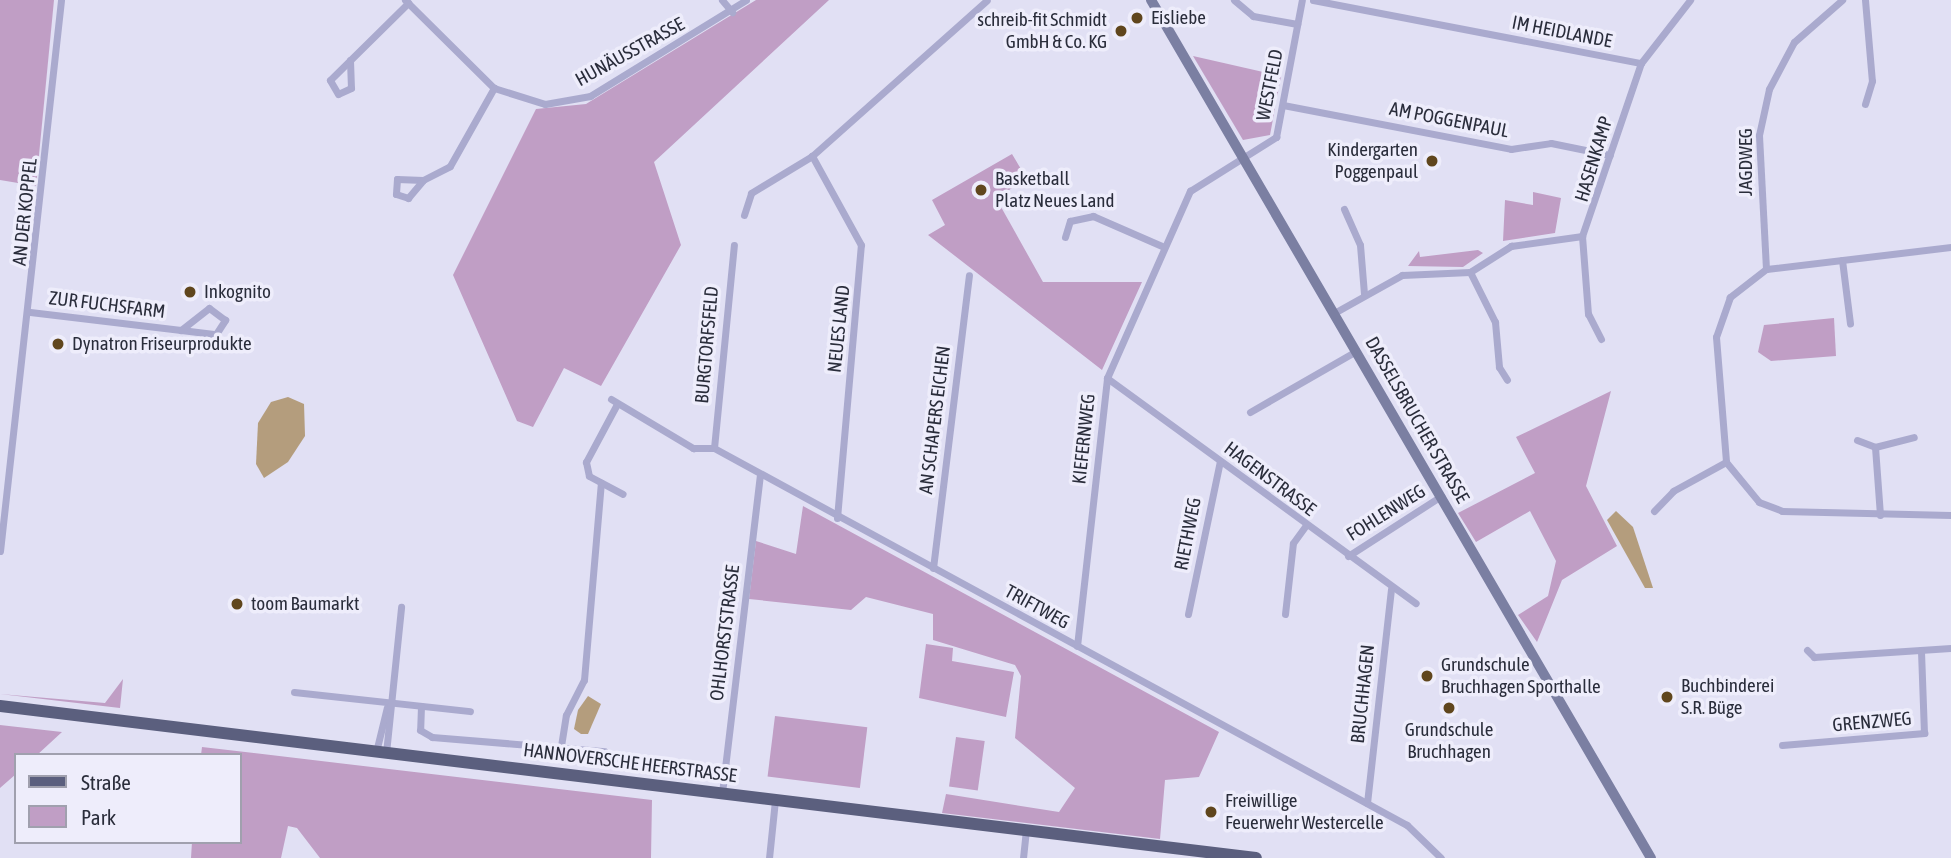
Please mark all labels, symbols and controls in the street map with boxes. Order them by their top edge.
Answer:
place label: Eisliebe [1151,7,1206,29]
place label: schreib-fit Schmidt GmbH & Co. KG [977,9,1107,53]
marker: Eisliebe [1129,10,1145,26]
street label: IM HEIDLANDE [1510,11,1614,53]
street label: HUNÄUSSTRASSE [571,13,689,91]
marker: schreib-fit Schmidt GmbH & Co. KG [1113,23,1129,39]
street label: WESTFELD [1252,48,1288,122]
street label: AM POGGENPAUL [1387,97,1511,143]
street label: HASENKAMP [1570,113,1618,205]
street label: JAGDWEG [1735,128,1757,196]
place label: Kindergarten Poggenpaul [1327,139,1418,183]
marker: Kindergarten Poggenpaul [1424,153,1440,169]
street label: AN DER KOPPEL [8,157,42,267]
place label: Basketball Platz Neues Land [995,168,1114,212]
marker: Basketball Platz Neues Land [973,182,989,198]
place label: Inkognito [204,281,271,303]
marker: Inkognito [182,284,198,300]
street label: NEUES LAND [823,284,855,374]
street label: BURGTORFSFELD [691,285,723,405]
street label: ZUR FUCHSFARM [47,287,167,323]
place label: Dynatron Friseurprodukte [72,333,252,355]
street label: DASSELSBRUCHER STRASSE [1360,333,1474,507]
marker: Dynatron Friseurprodukte [50,336,66,352]
street label: AN SCHAPERS EICHEN [915,345,955,495]
street label: KIEFERNWEG [1068,393,1100,485]
street label: HAGENSTRASSE [1220,437,1320,521]
street label: FOHLENWEG [1342,480,1430,546]
street label: RIETHWEG [1170,496,1206,572]
street label: OHLHORSTSTRASSE [705,564,745,702]
street label: TRIFTWEG [1001,580,1073,634]
place label: toom Baumarkt [251,593,359,615]
marker: toom Baumarkt [229,596,245,612]
street label: BRUCHHAGEN [1346,644,1380,744]
place label: Grundschule Bruchhagen Sporthalle [1441,654,1601,698]
marker: Grundschule Bruchhagen Sporthalle [1419,668,1435,684]
place label: Buchbinderei S.R. Büge [1681,675,1774,719]
marker: Buchbinderei S.R. Büge [1659,689,1675,705]
marker: Grundschule Bruchhagen [1441,700,1457,716]
street label: GRENZWEG [1831,707,1913,737]
place label: Grundschule Bruchhagen [1405,719,1493,763]
street label: HANNOVERSCHE HEERSTRASSE [522,739,738,787]
legend [14,753,242,844]
text: Straße [81,770,131,794]
place label: Freiwillige Feuerwehr Westercelle [1225,790,1384,834]
marker: Freiwillige Feuerwehr Westercelle [1203,804,1219,820]
text: Park [81,805,116,829]

